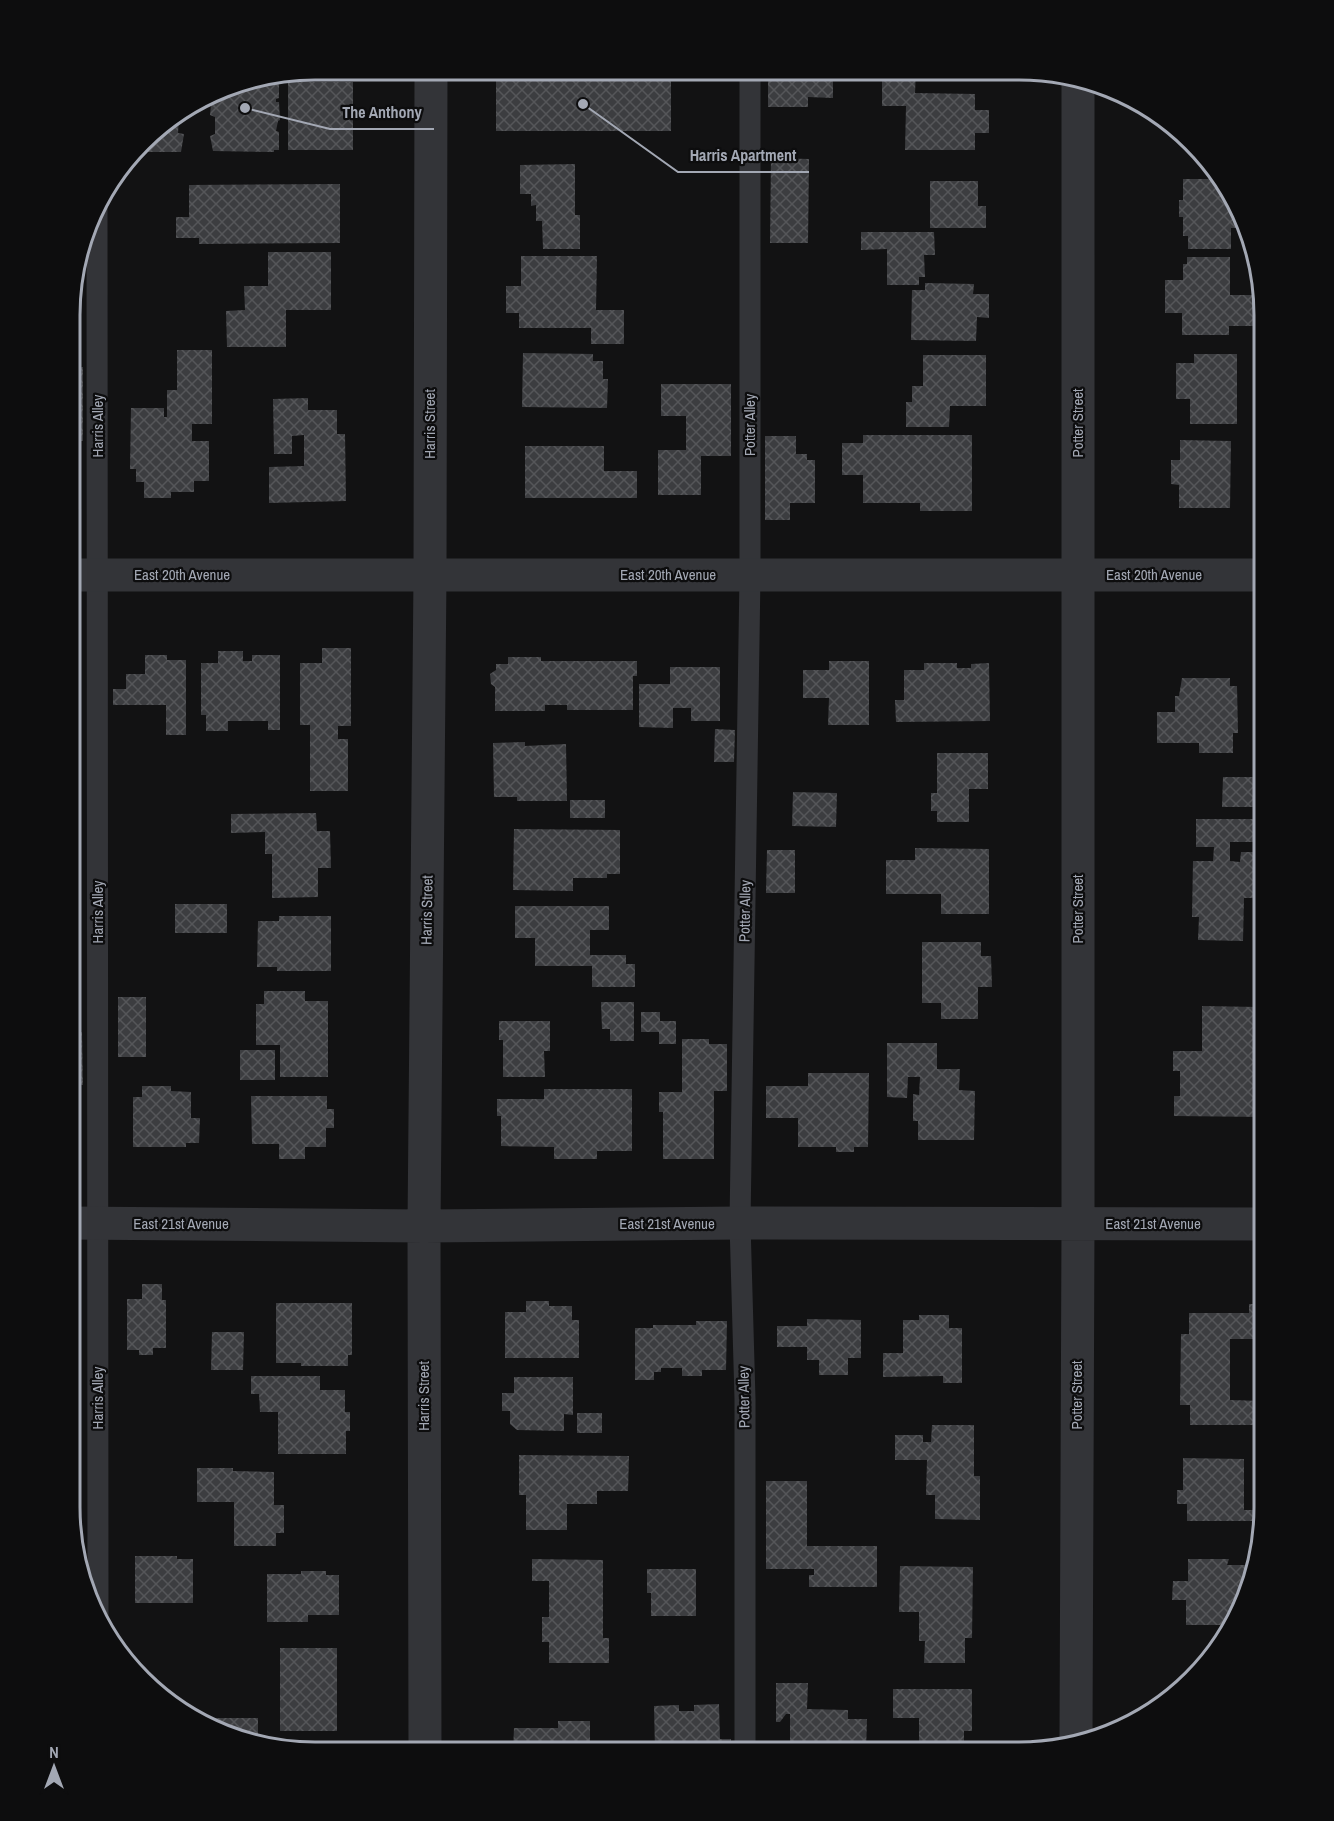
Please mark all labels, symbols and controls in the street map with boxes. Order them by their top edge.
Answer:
callout: The Anthony [330,95,434,129]
text: The Anthony [342,101,423,123]
callout: Harris Apartment [678,138,809,172]
text: Harris Apartment [690,144,797,166]
street label: Potter Street [1067,388,1088,458]
street label: Harris Street [419,389,440,459]
street label: Potter Alley [739,393,760,456]
street label: Harris Alley [87,394,108,457]
street label: East 20th Avenue [134,564,230,585]
street label: East 20th Avenue [620,564,716,585]
street label: East 20th Avenue [1106,564,1202,585]
street label: Harris Street [415,874,438,945]
street label: Potter Street [1067,874,1088,944]
street label: Potter Alley [733,879,756,942]
street label: Harris Alley [87,880,108,943]
street label: East 21st Avenue [133,1213,229,1234]
street label: East 21st Avenue [619,1213,715,1234]
street label: East 21st Avenue [1105,1213,1201,1234]
street label: Potter Street [1066,1360,1087,1430]
street label: Harris Street [413,1361,434,1431]
street label: Potter Alley [732,1365,755,1428]
street label: Harris Alley [87,1366,108,1429]
north arrow [24,1737,84,1797]
text: N [49,1741,59,1763]

